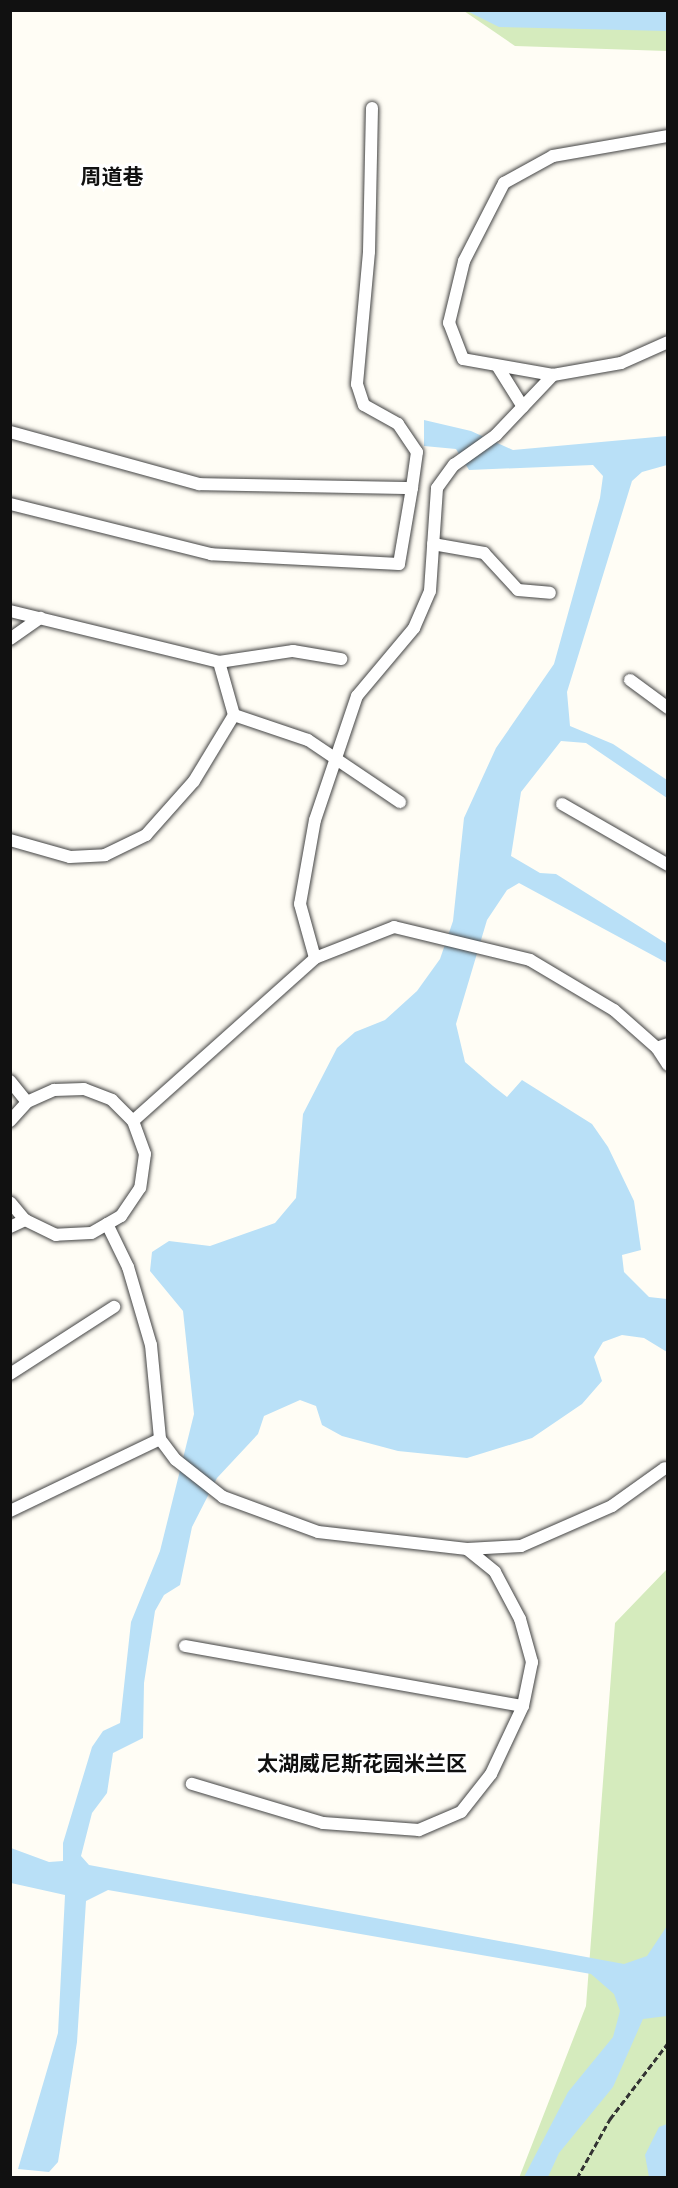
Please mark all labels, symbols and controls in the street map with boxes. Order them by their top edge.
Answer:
district label: 周道巷 [81,162,143,188]
district label: 太湖威尼斯花园米兰区 [257,1749,467,1775]

